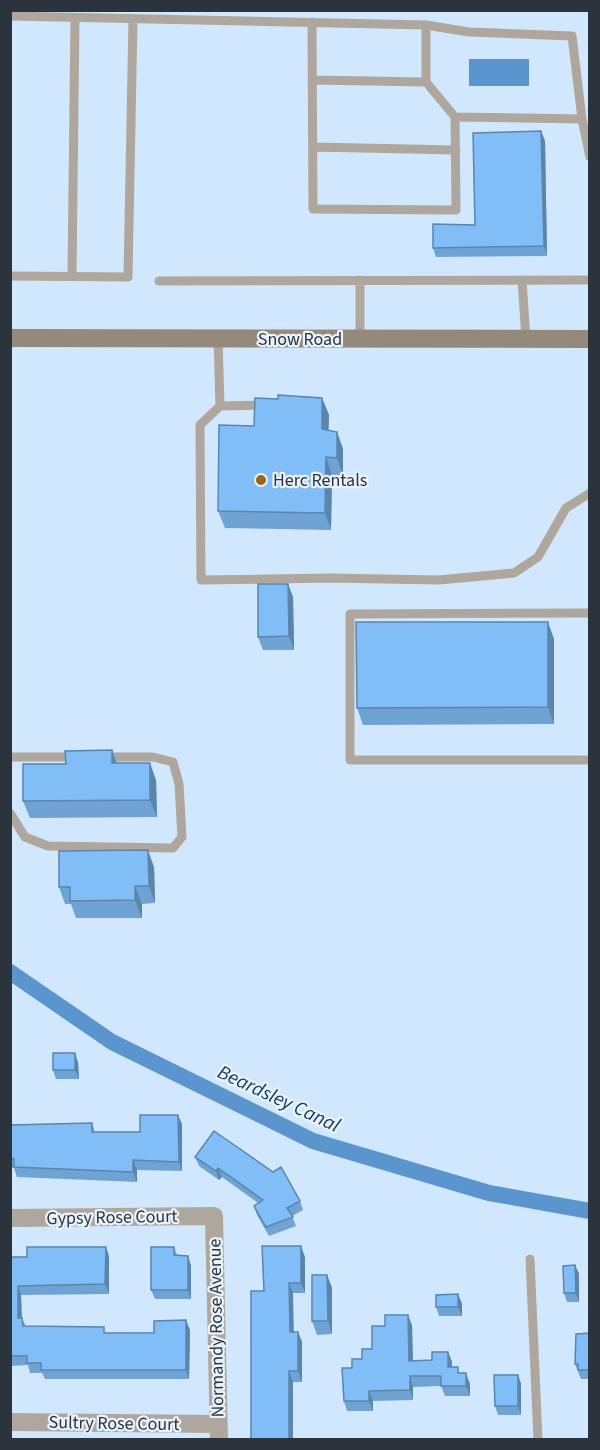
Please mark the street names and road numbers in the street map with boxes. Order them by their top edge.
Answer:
street label: Snow Road [258,327,342,352]
street label: Gypsy Rose Court [46,1204,178,1231]
street label: Normandy Rose Avenue [202,1238,231,1418]
street label: Sultry Rose Court [48,1410,180,1437]

